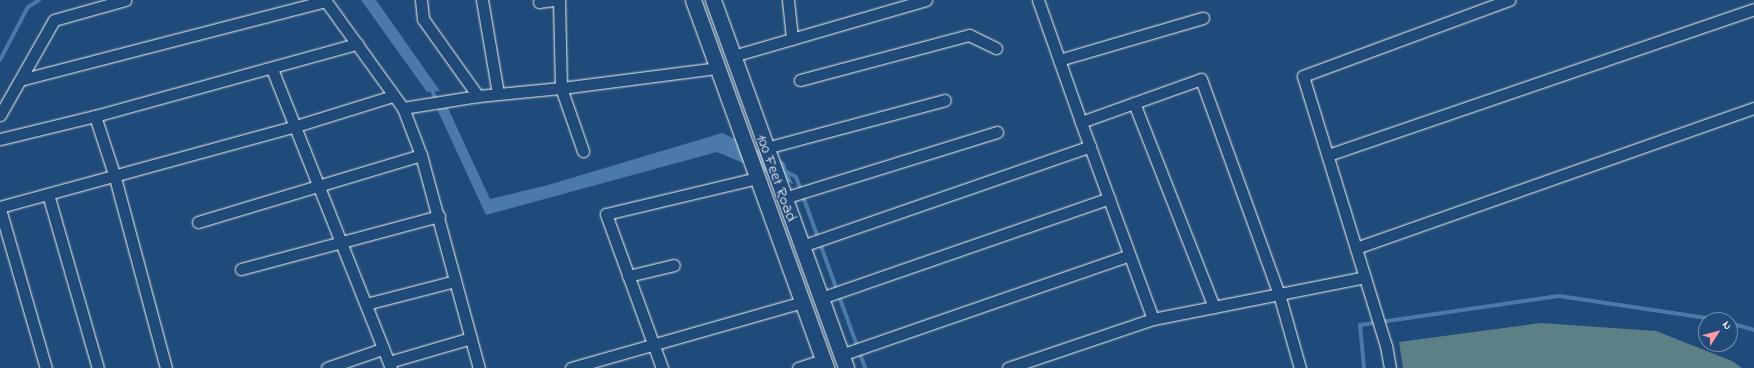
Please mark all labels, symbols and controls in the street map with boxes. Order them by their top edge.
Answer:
street label: 100 Feet Road [751,132,801,224]
north arrow [1698,312,1738,352]
text: N [1718,318,1736,333]

